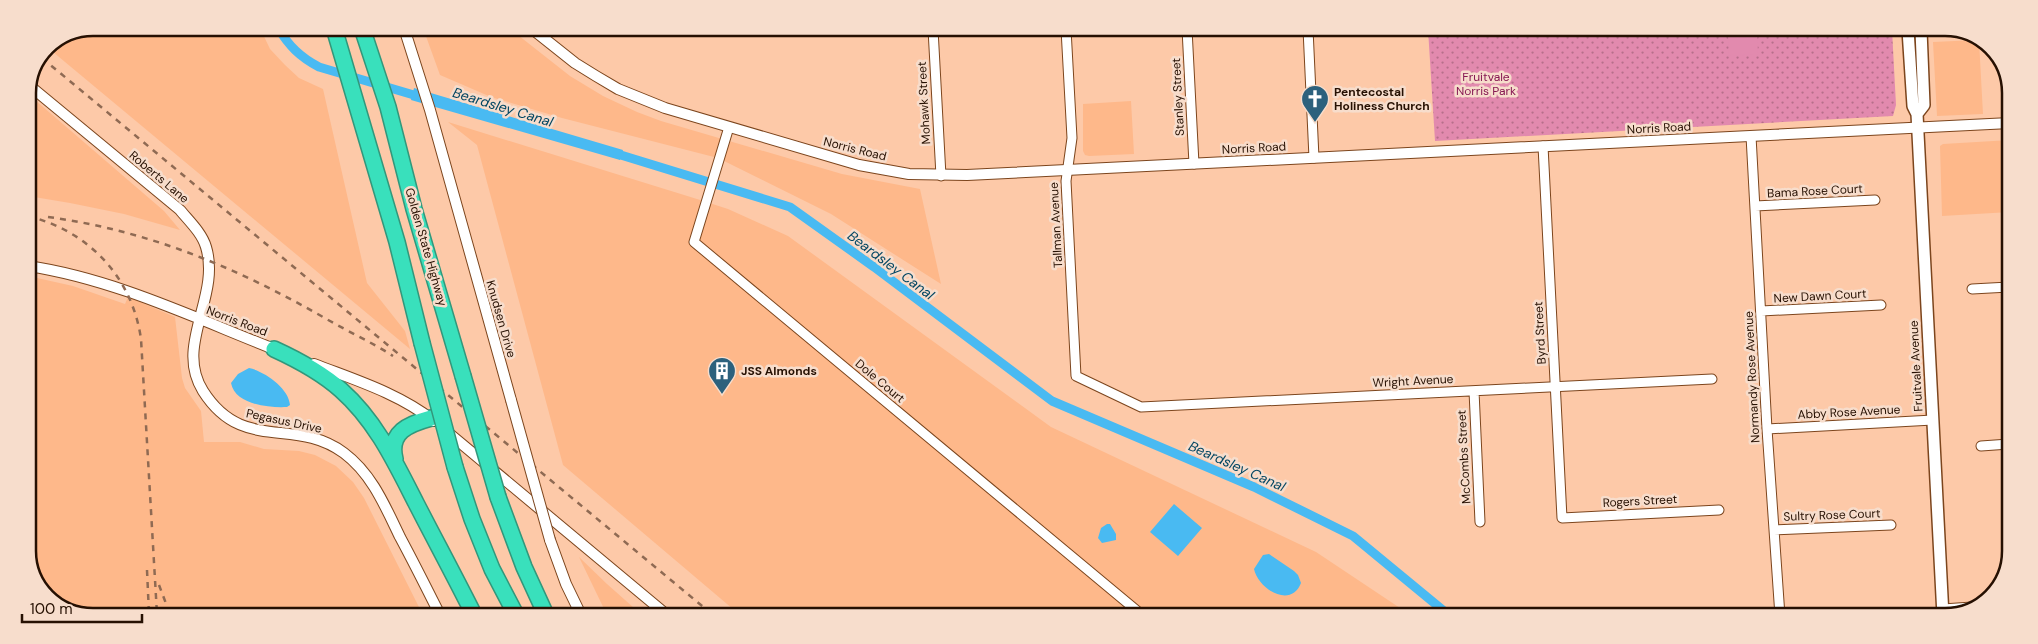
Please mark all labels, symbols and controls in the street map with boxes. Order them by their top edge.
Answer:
street label: Stanley Street [1168,57,1188,136]
street label: Mohawk Street [914,61,934,145]
park label: Fruitvale Norris Park [1456,69,1516,99]
water label: Beardsley Canal [451,83,556,131]
church icon: Pentecostal Holiness Church [1300,84,1330,123]
place label: Pentecostal Holiness Church [1334,84,1430,114]
street label: Norris Road [1626,118,1692,138]
street label: Norris Road [822,133,888,165]
street label: Norris Road [1221,138,1287,158]
street label: Roberts Lane [126,147,192,207]
street label: Bama Rose Court [1767,180,1864,201]
street label: Tallman Avenue [1046,182,1066,268]
street label: Golden State Highway [401,186,451,308]
water label: Beardsley Canal [844,226,939,304]
street label: Knudsen Drive [482,279,520,360]
street label: New Dawn Court [1773,286,1867,306]
street label: Byrd Street [1530,301,1550,365]
street label: Norris Road [204,302,270,340]
street label: Normandy Rose Avenue [1741,310,1763,443]
street label: Fruitvale Avenue [1906,320,1926,412]
building icon: JSS Almonds [707,356,737,395]
street label: Dole Court [852,356,908,407]
place label: JSS Almonds [741,363,817,379]
street label: Wright Avenue [1372,371,1454,391]
street label: Abby Rose Avenue [1797,401,1901,423]
street label: Pegasus Drive [245,405,324,437]
street label: McCombs Street [1454,409,1474,504]
water label: Beardsley Canal [1186,437,1289,496]
street label: Rogers Street [1602,491,1678,511]
street label: Sultry Rose Court [1783,505,1881,525]
scale bar [22,592,142,624]
text: 100 m [30,599,73,619]

